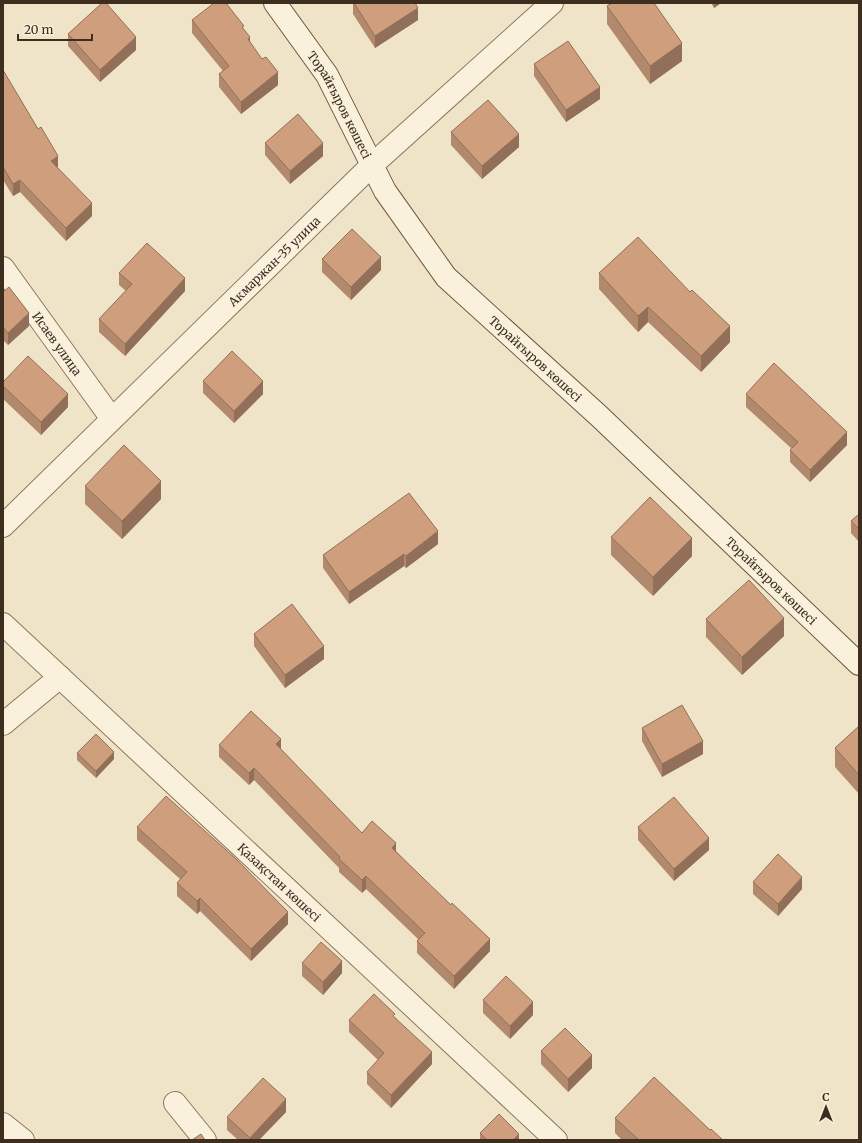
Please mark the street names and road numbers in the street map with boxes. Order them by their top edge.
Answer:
street label: Торайғыров көшесі [305,48,375,161]
street label: Акмаржан-35 улица [224,212,323,310]
street label: Исаев улица [29,309,86,379]
street label: Торайғыров көшесі [486,312,585,404]
street label: Торайғыров көшесі [723,534,820,627]
street label: Қазақстан көшесі [235,840,324,924]

